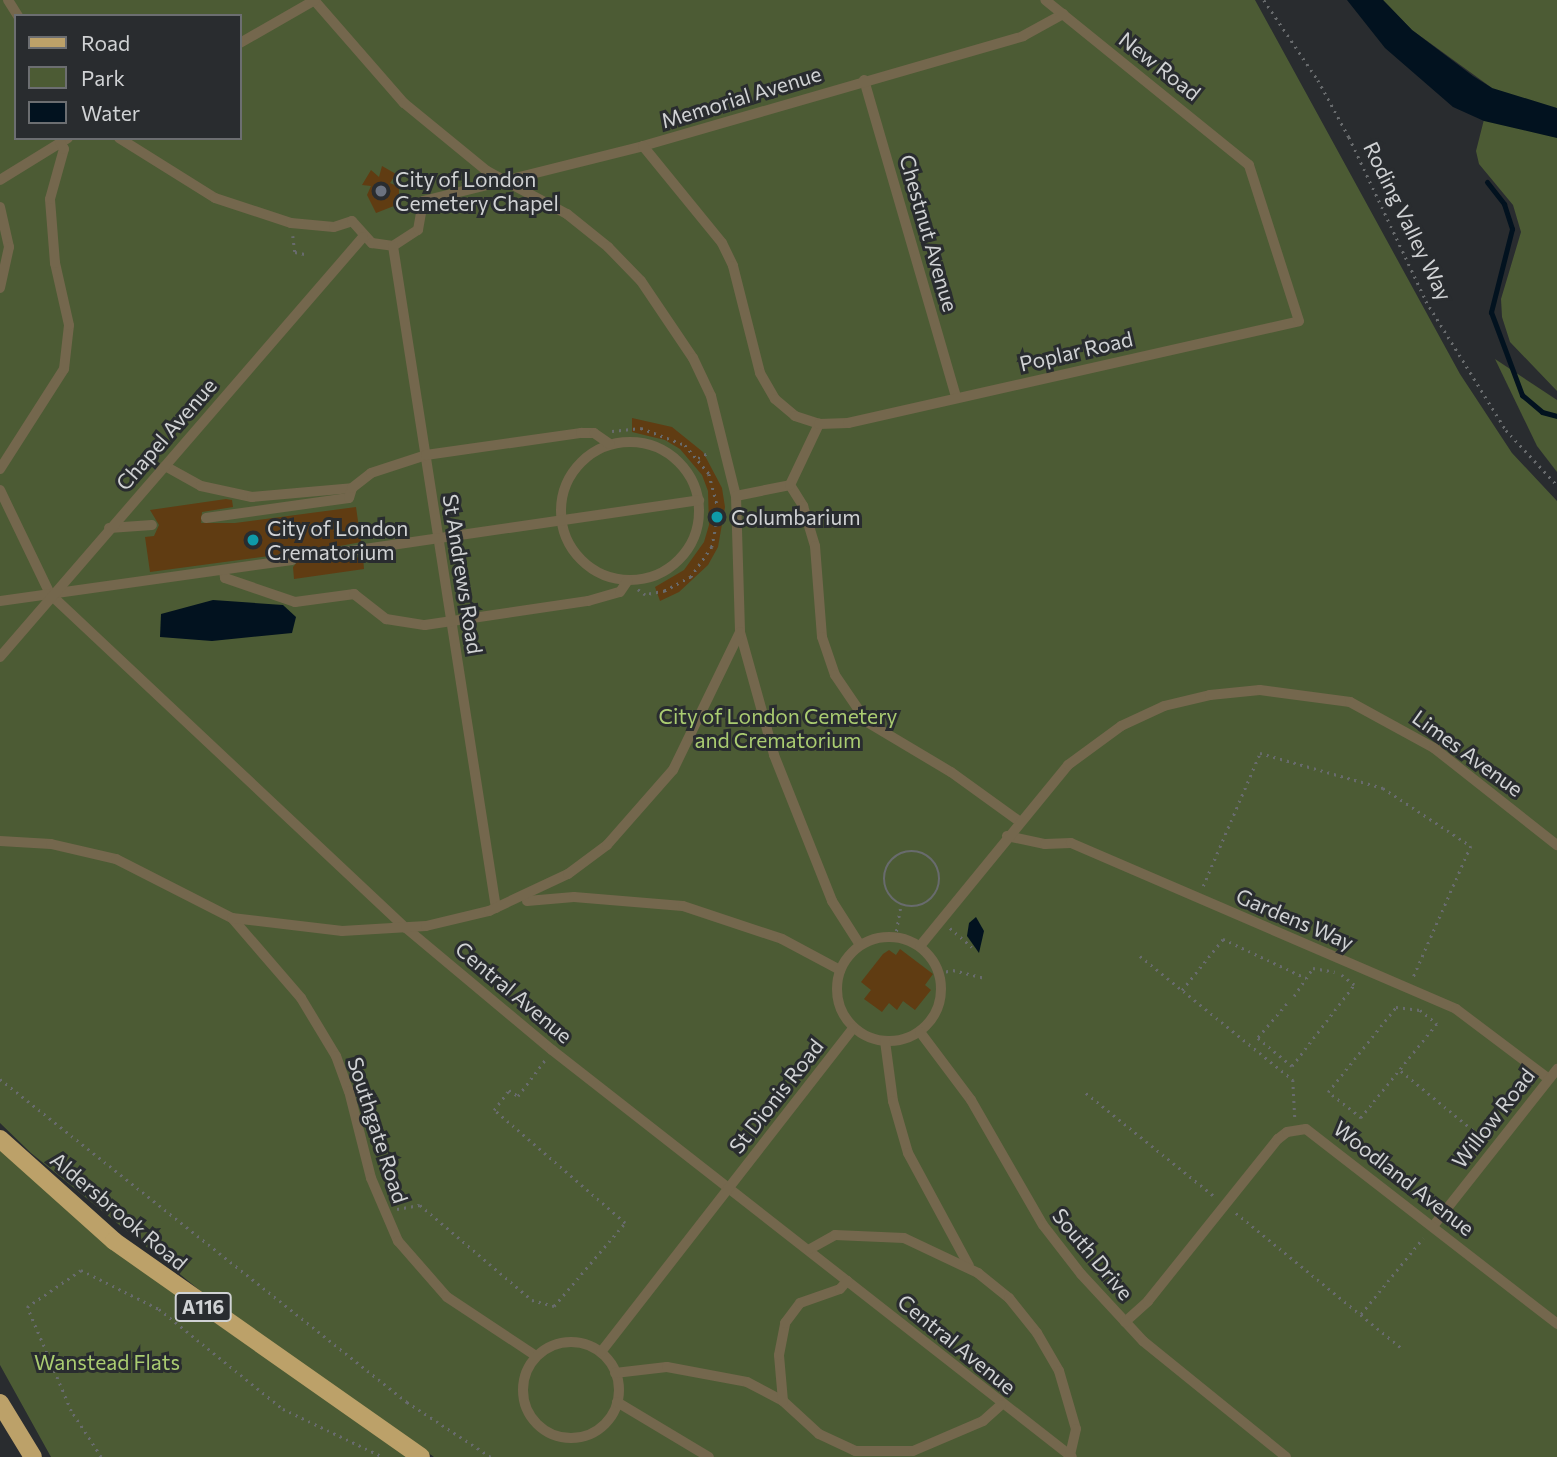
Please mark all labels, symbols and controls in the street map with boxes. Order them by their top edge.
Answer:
legend [14,14,242,140]
street label: New Road [1114,26,1206,106]
text: Road [81,30,130,55]
street label: Memorial Avenue [658,61,824,133]
text: Park [81,65,125,90]
text: Water [81,100,140,125]
street label: Roding Valley Way [1359,138,1457,304]
street label: Chestnut Avenue [895,152,963,314]
place label: City of London Cemetery Chapel [395,166,559,216]
marker: City of London Cemetery Chapel [373,183,389,199]
street label: Poplar Road [1017,326,1135,376]
street label: Chapel Avenue [110,373,222,495]
street label: St Andrews Road [438,492,488,656]
place label: Columbarium [731,504,861,530]
marker: Columbarium [709,509,725,525]
place label: City of London Crematorium [267,515,408,565]
marker: City of London Crematorium [245,532,261,548]
park label: City of London Cemetery and Crematorium [659,703,897,753]
street label: Limes Avenue [1408,704,1528,802]
street label: Gardens Way [1232,883,1358,955]
street label: Central Avenue [451,936,577,1048]
street label: St Dionis Road [724,1034,828,1158]
street label: Southgate Road [343,1054,413,1206]
street label: Willow Road [1446,1063,1540,1173]
street label: Woodland Avenue [1329,1115,1479,1241]
street label: Aldersbrook Road [46,1147,192,1275]
street label: South Drive [1047,1203,1139,1305]
street label: Central Avenue [893,1289,1021,1399]
road number: A116 [173,1292,233,1322]
park label: Wanstead Flats [34,1349,180,1375]

